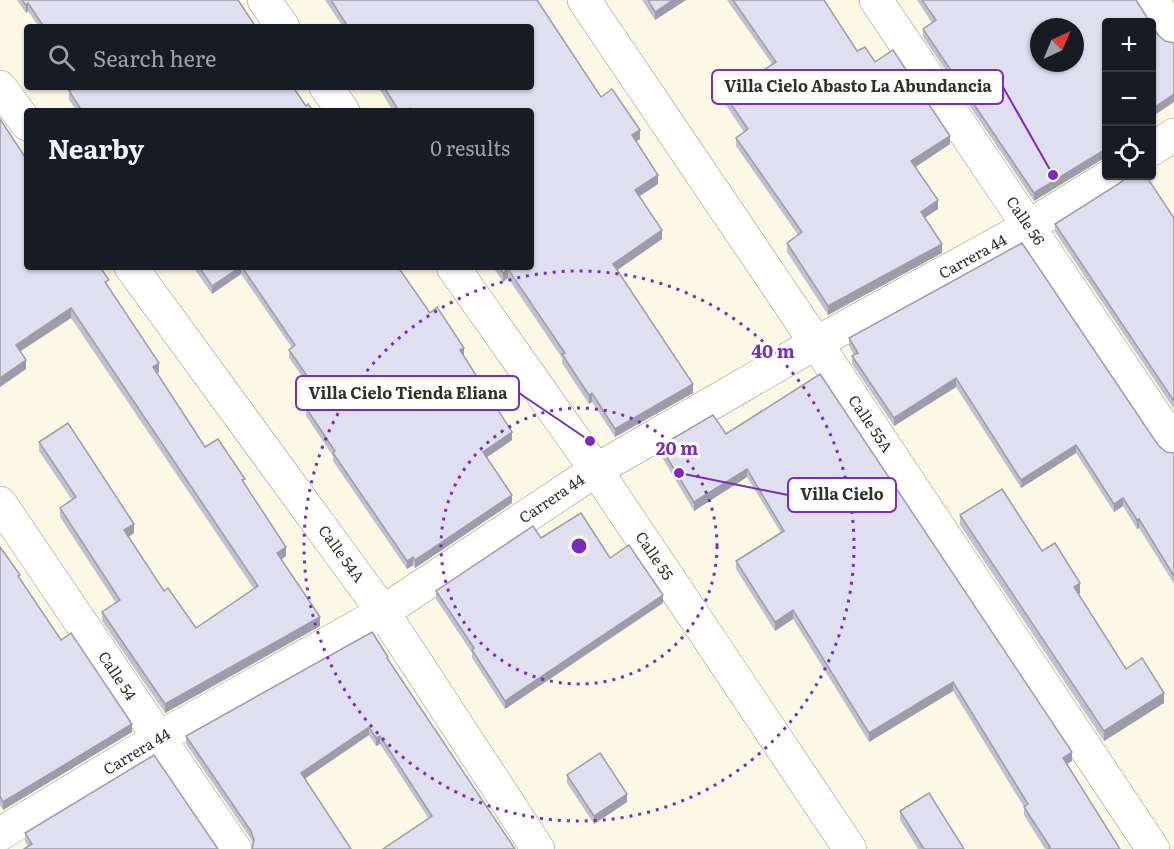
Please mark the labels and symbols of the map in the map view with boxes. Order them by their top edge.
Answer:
north arrow [1030,18,1084,72]
callout: Villa Cielo Abasto La Abundancia [712,70,1003,104]
text: Villa Cielo Abasto La Abundancia [724,73,992,97]
street label: Calle 56 [1001,191,1051,249]
street label: Carrera 44 [934,228,1010,284]
text: 40 m [751,337,795,364]
callout: Villa Cielo Tienda Eliana [296,376,519,410]
text: Villa Cielo Tienda Eliana [308,380,508,404]
street label: Calle 55A [843,390,899,457]
text: 20 m [656,434,698,461]
street label: Carrera 44 [514,467,589,528]
callout: Villa Cielo [788,478,896,512]
text: Villa Cielo [800,481,884,505]
street label: Calle 54A [314,520,371,587]
street label: Calle 55 [631,526,680,584]
centre of rings [569,536,589,556]
street label: Calle 54 [93,646,143,704]
street label: Carrera 44 [98,722,174,780]

